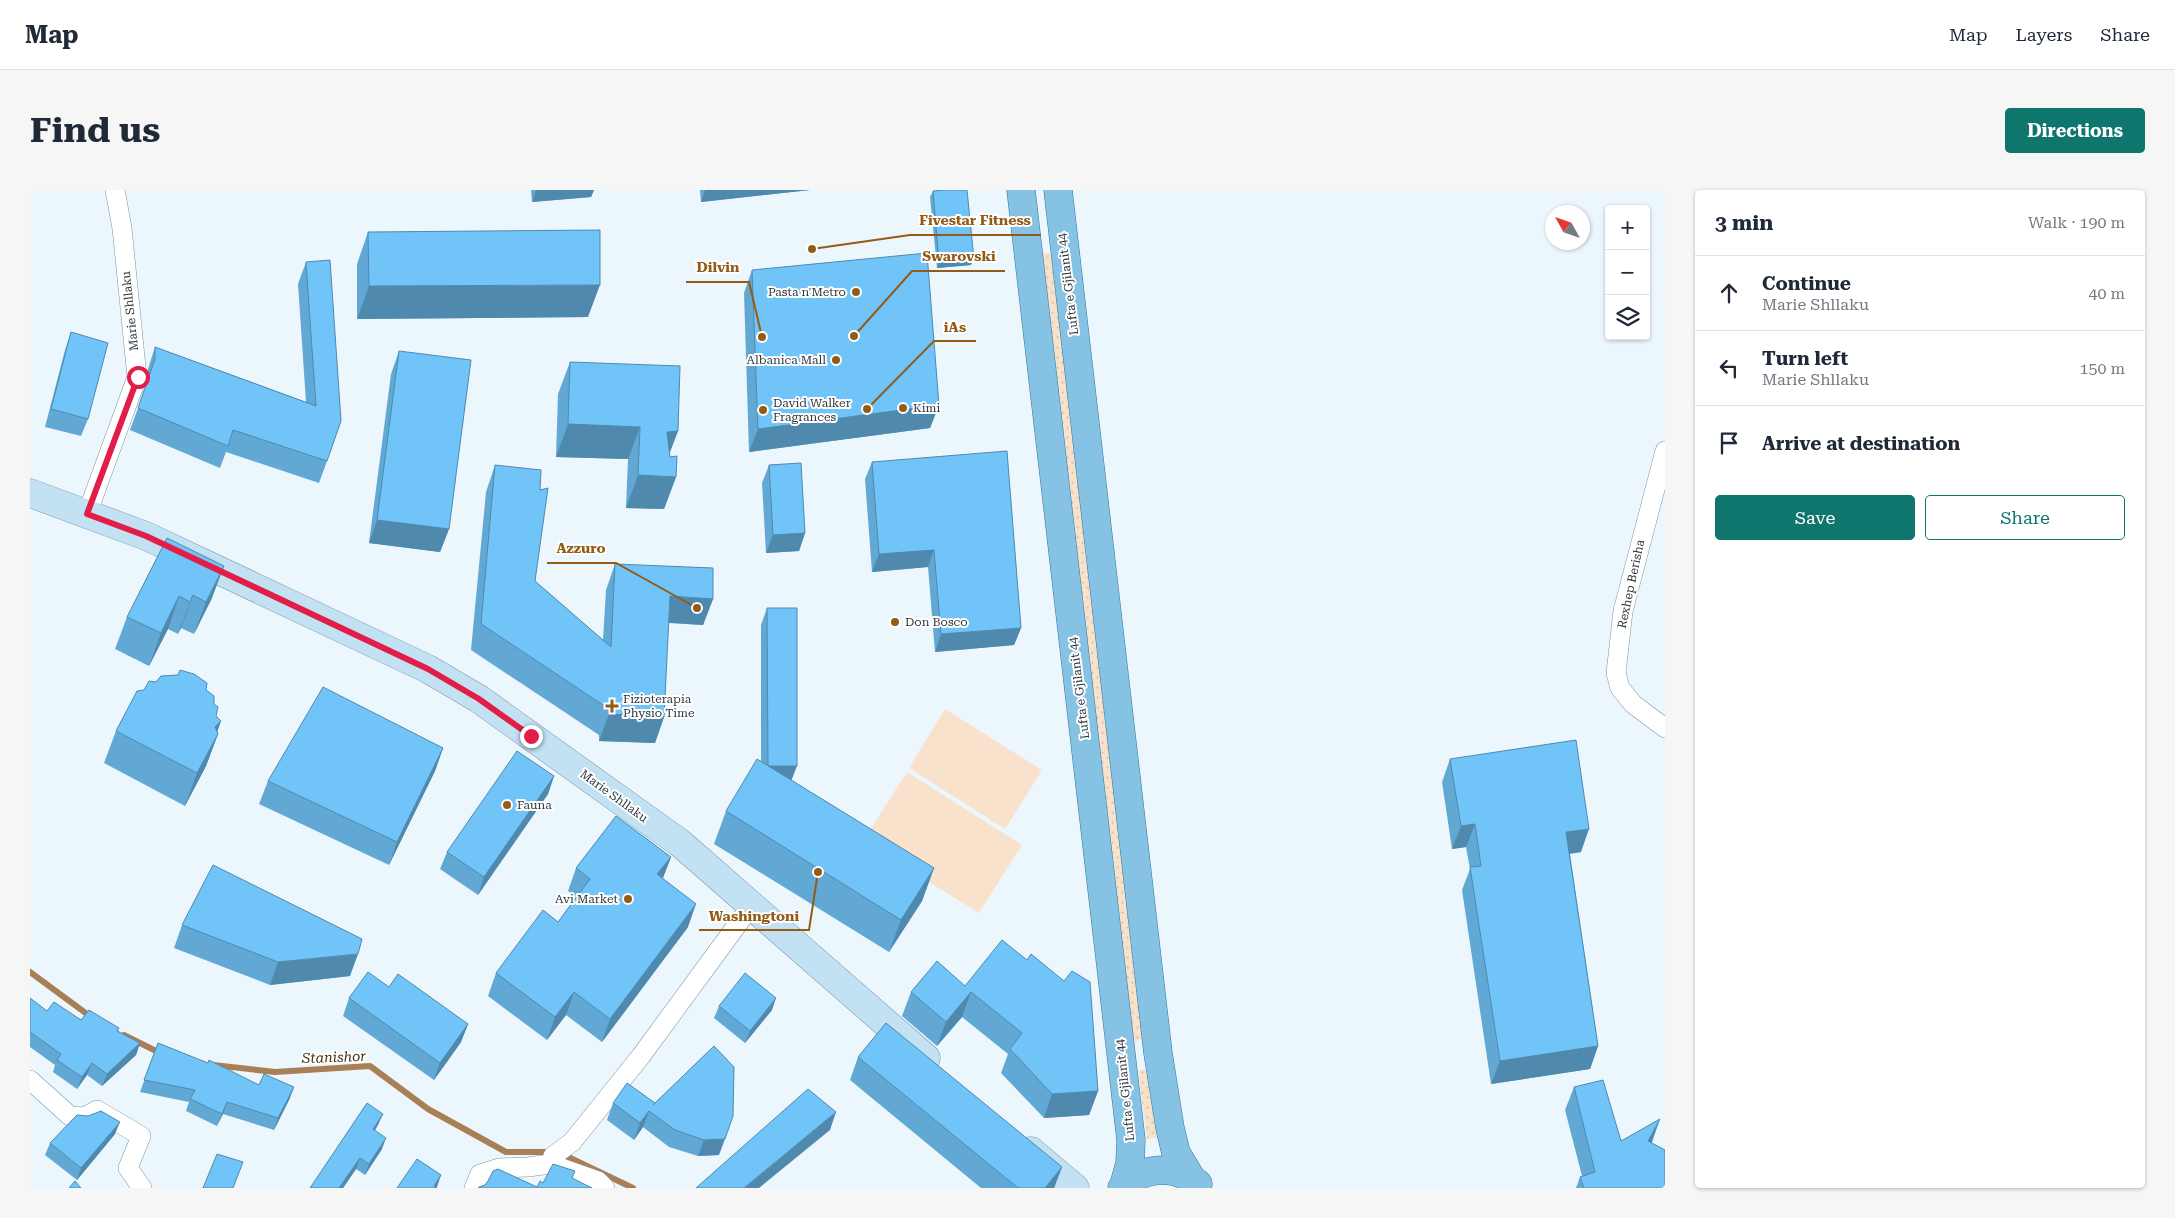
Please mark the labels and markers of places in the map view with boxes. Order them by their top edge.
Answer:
callout: Fivestar Fitness [910,206,1041,235]
callout: Swarovski [912,242,1005,271]
callout: Dilvin [686,253,749,282]
place label: Pasta n'Metro [768,285,846,299]
marker: Pasta n'Metro [850,286,862,298]
callout: iAs [934,312,976,341]
place label: Albanica Mall [747,353,826,367]
marker: Albanica Mall [830,354,842,366]
place label: David Walker Fragrances [773,396,851,424]
place label: Kimi [913,401,941,415]
marker: Kimi [897,402,909,414]
marker: David Walker Fragrances [757,404,769,416]
callout: Azzuro [547,534,616,563]
place label: Don Bosco [905,615,968,629]
marker: Don Bosco [889,616,901,628]
place label: Fizioterapia Physio Time [623,692,695,720]
marker: Fizioterapia Physio Time [605,699,619,713]
place label: Fauna [517,798,552,812]
marker: Fauna [501,799,513,811]
place label: Avi Market [555,892,619,906]
marker: Avi Market [622,893,634,905]
callout: Washingtoni [699,901,809,930]

